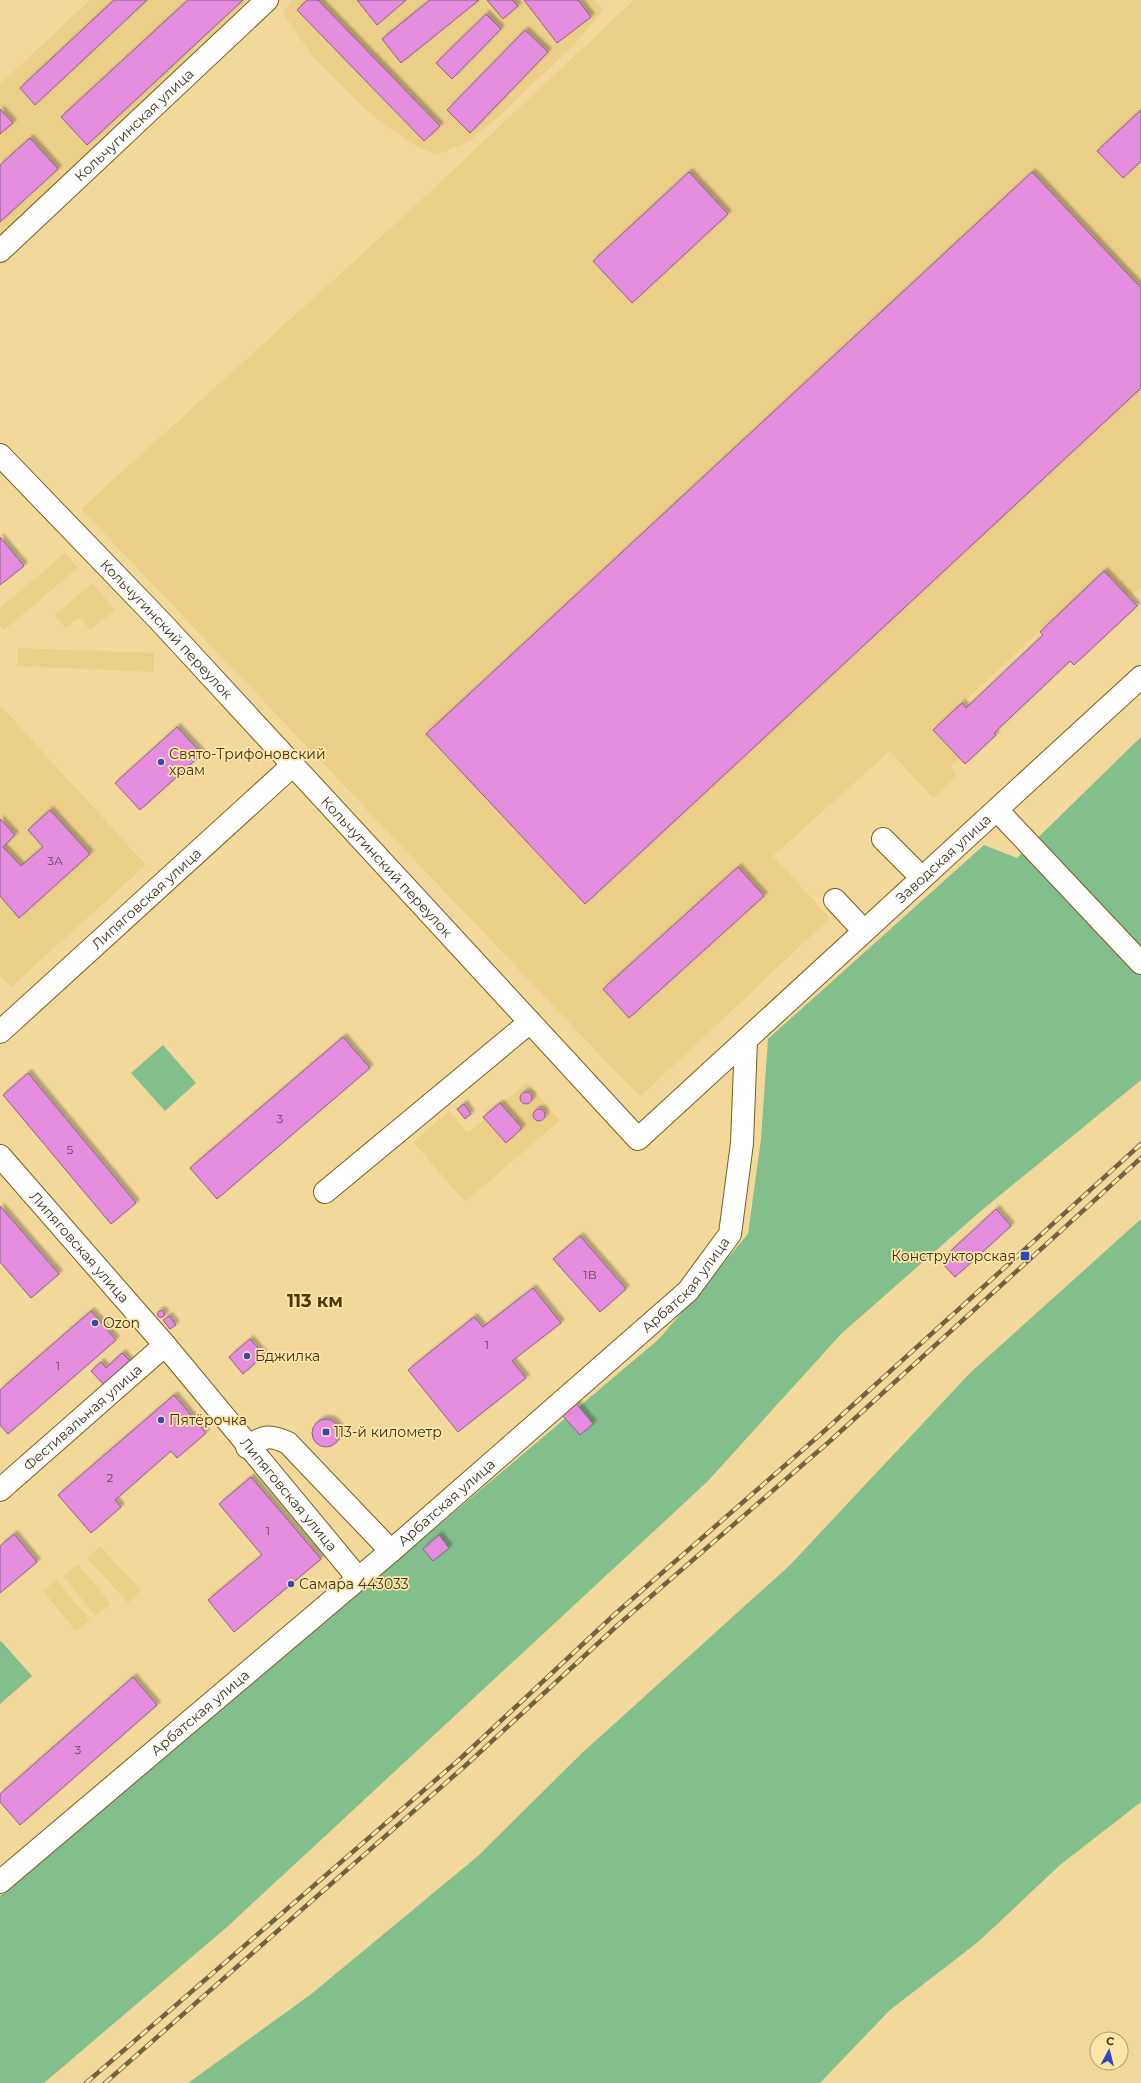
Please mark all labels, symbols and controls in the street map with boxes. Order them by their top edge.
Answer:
street label: Кольчугинская улица [71,65,197,185]
street label: Кольчугинский переулок [96,555,237,703]
place label: Свято-Трифоновский храм [169,745,326,779]
marker: Свято-Трифоновский храм [156,757,166,767]
street label: Кольчугинский переулок [317,792,456,941]
street label: Заводская улица [892,810,995,907]
street label: Липяговская улица [88,844,205,953]
house number: 3А [47,853,63,868]
house number: 3 [277,1111,284,1126]
house number: 5 [67,1142,74,1157]
street label: Липяговская улица [26,1188,133,1307]
street label: Арбатская улица [638,1233,734,1337]
place label: Конструкторская [891,1247,1016,1265]
marker: Конструкторская [1019,1250,1031,1262]
house number: 1В [583,1267,597,1282]
district label: 113 км [287,1290,343,1312]
place label: Ozon [103,1314,140,1332]
marker: Ozon [90,1318,100,1328]
house number: 1 [485,1337,489,1352]
place label: Бджилка [255,1347,320,1365]
marker: Бджилка [242,1351,252,1361]
house number: 1 [56,1358,60,1373]
street label: Фестивальная улица [19,1360,146,1474]
place label: Пятёрочка [169,1411,247,1429]
marker: Пятёрочка [156,1415,166,1425]
place label: 113-й километр [334,1423,442,1441]
marker: 113-й километр [321,1427,331,1437]
street label: Липяговская улица [237,1434,341,1555]
street label: Арбатская улица [394,1455,499,1550]
house number: 2 [107,1470,114,1485]
house number: 1 [266,1523,270,1538]
place label: Самара 443033 [299,1575,409,1593]
marker: Самара 443033 [286,1579,296,1589]
street label: Арбатская улица [147,1666,253,1760]
house number: 3 [75,1742,82,1757]
north arrow [1089,2031,1129,2071]
text: С [1105,2034,1115,2049]

